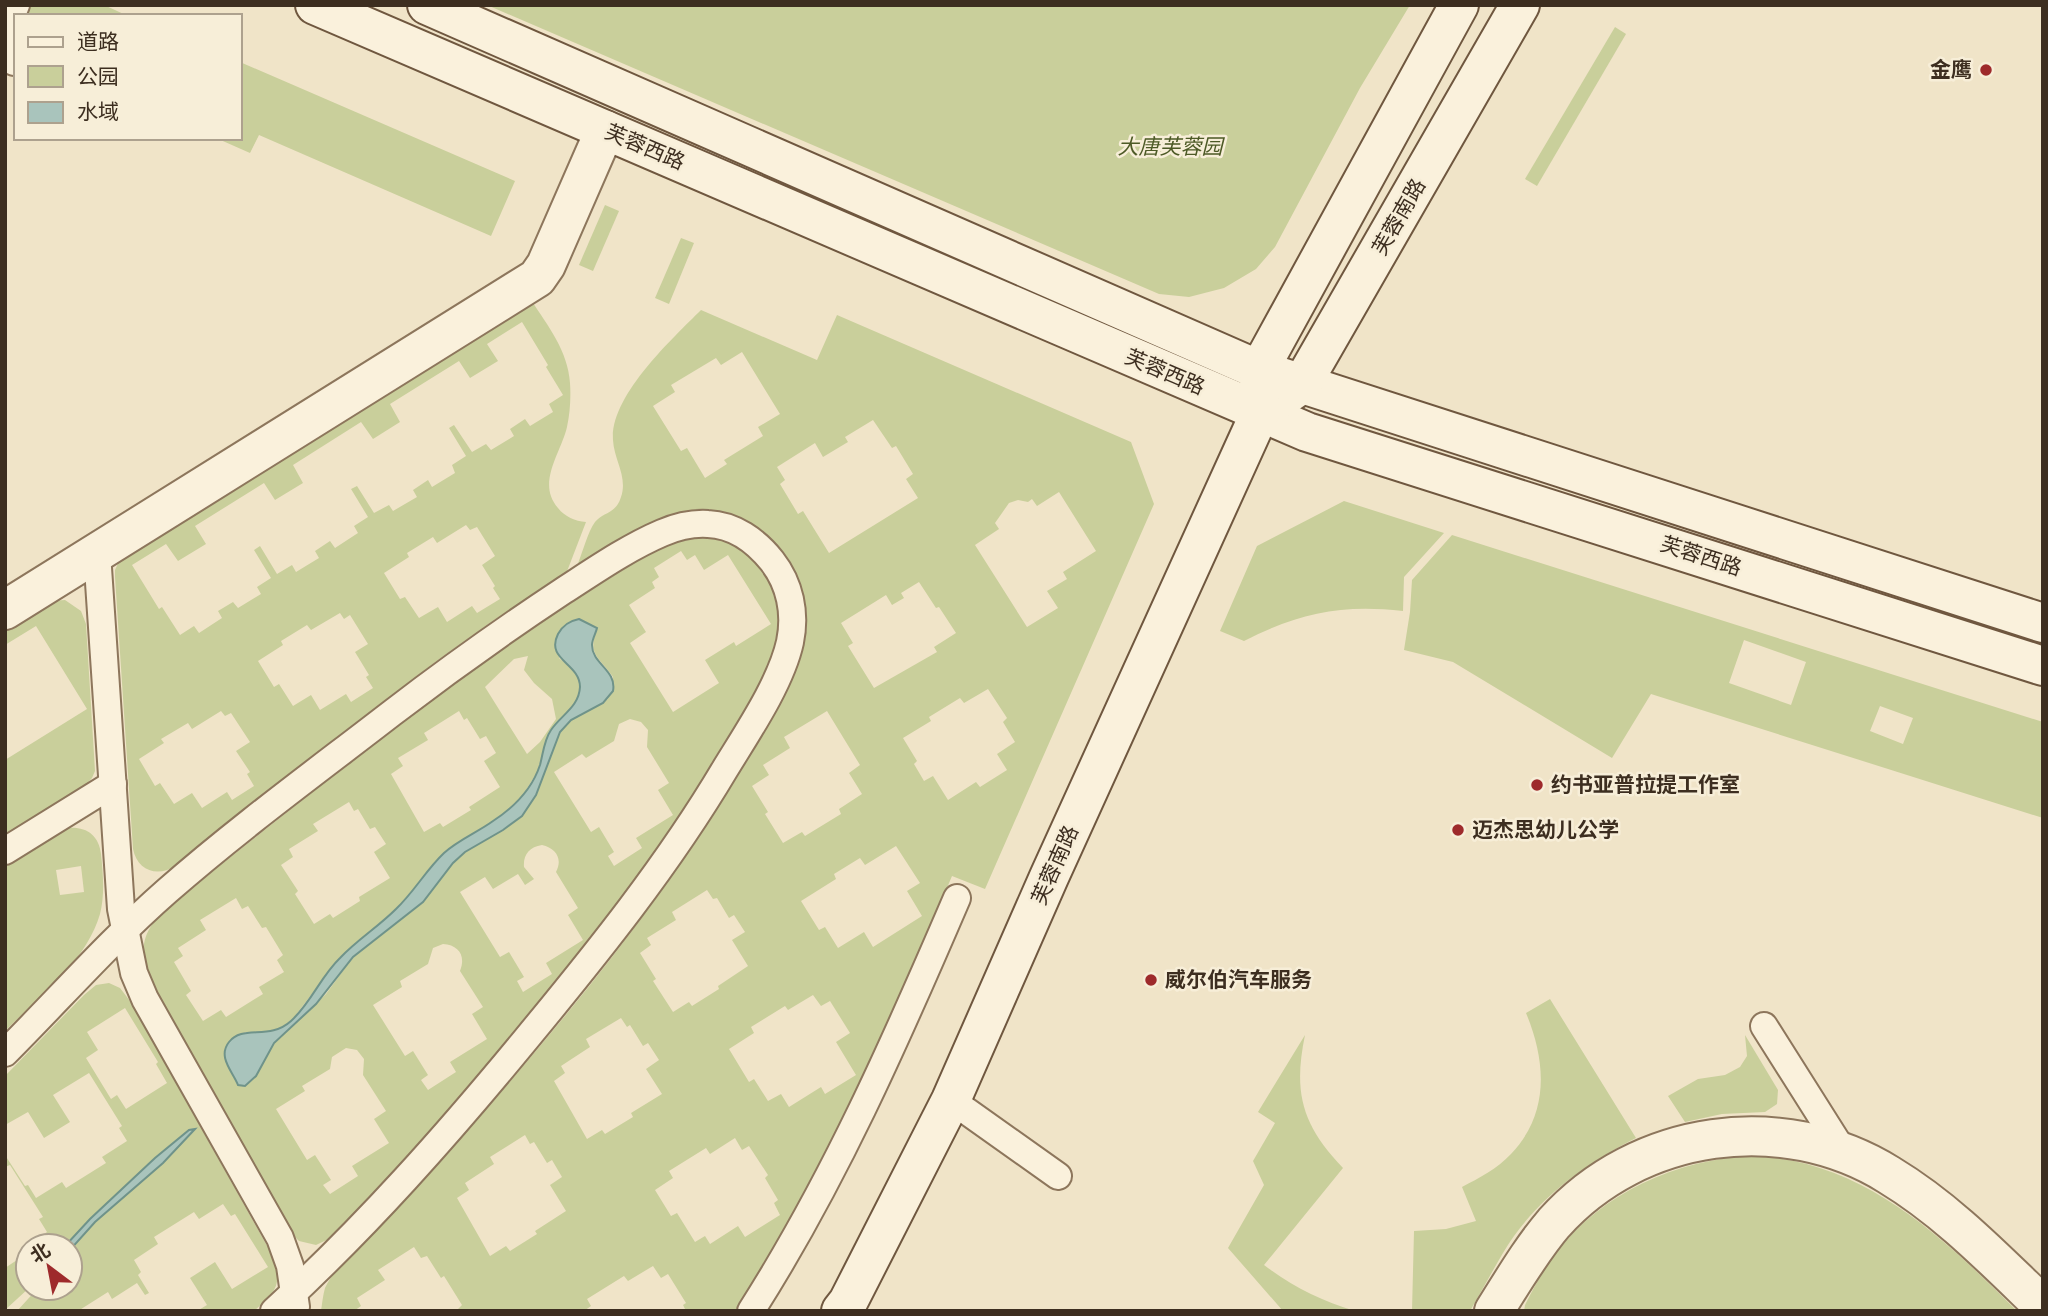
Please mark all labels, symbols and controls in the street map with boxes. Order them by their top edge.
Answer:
legend [14,14,242,140]
text: 道路 [77,30,119,54]
place label: 金鹰 [1930,58,1972,82]
marker: 金鹰 [1978,62,1994,78]
text: 公园 [77,65,119,89]
text: 水域 [77,100,119,124]
street label: 芙蓉西路 [602,120,688,174]
park label: 大唐芙蓉园 [1118,135,1225,159]
street label: 芙蓉南路 [1368,175,1430,259]
street label: 芙蓉西路 [1122,345,1208,399]
street label: 芙蓉西路 [1657,532,1745,580]
place label: 约书亚普拉提工作室 [1551,773,1740,797]
marker: 约书亚普拉提工作室 [1529,777,1545,793]
place label: 迈杰思幼儿公学 [1472,818,1619,842]
street label: 芙蓉南路 [1027,822,1083,908]
marker: 迈杰思幼儿公学 [1450,822,1466,838]
place label: 威尔伯汽车服务 [1165,968,1312,992]
marker: 威尔伯汽车服务 [1143,972,1159,988]
north arrow [14,1232,84,1302]
text: 北 [27,1239,54,1267]

